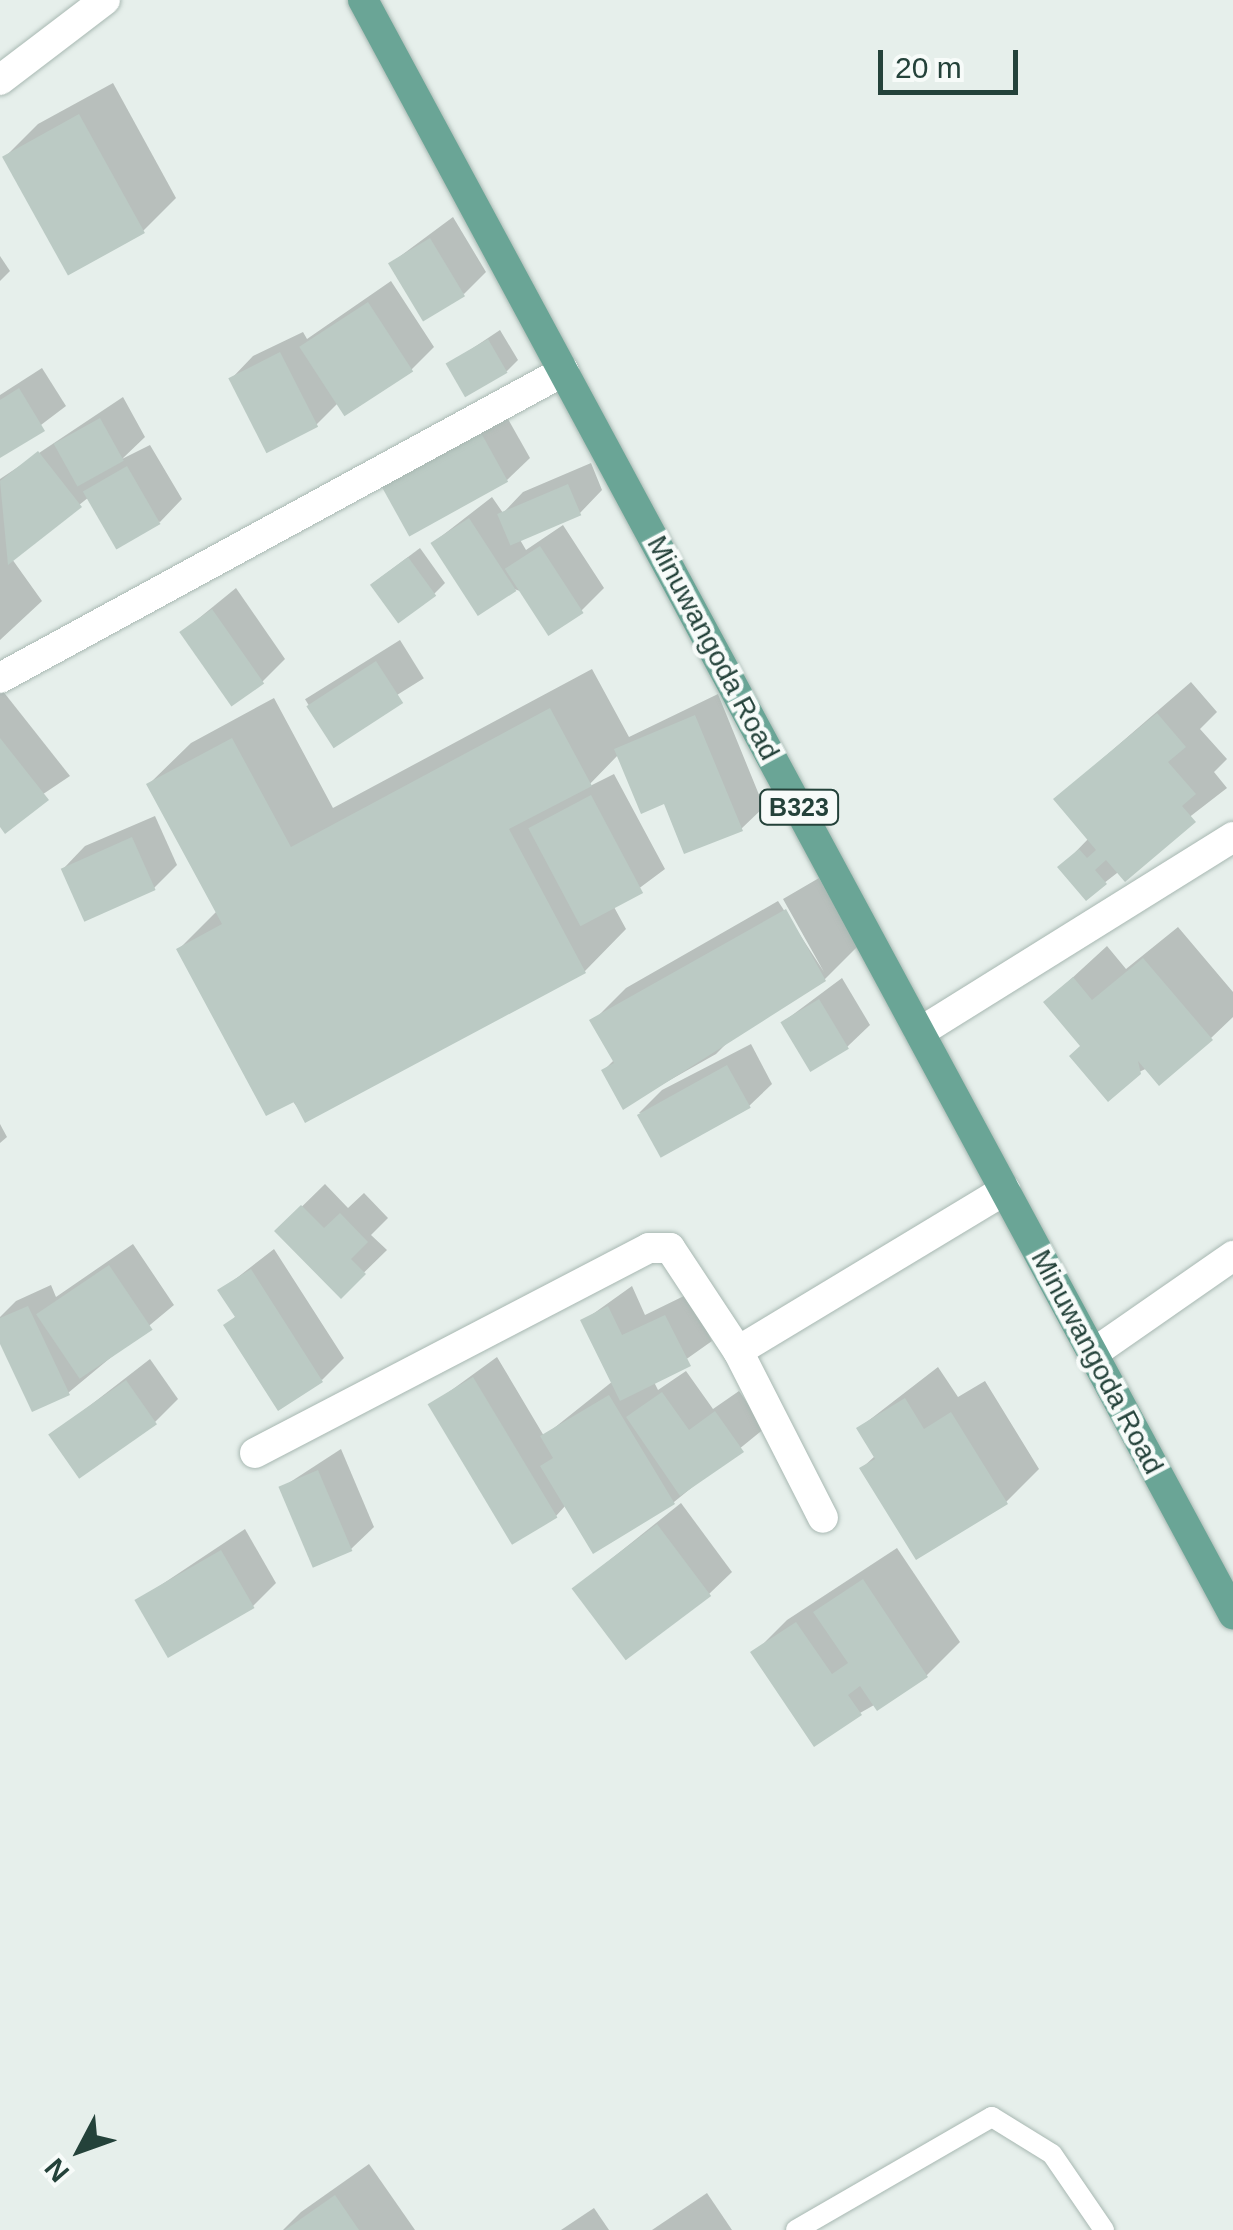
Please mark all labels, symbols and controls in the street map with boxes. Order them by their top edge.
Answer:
scale bar [883,30,1023,92]
text: 20 m [895,51,962,84]
street label: Minuwangoda Road [640,530,786,766]
road number: B323 [759,787,839,827]
street label: Minuwangoda Road [1024,1244,1170,1480]
north arrow [30,2100,130,2200]
text: N [39,2152,75,2188]

